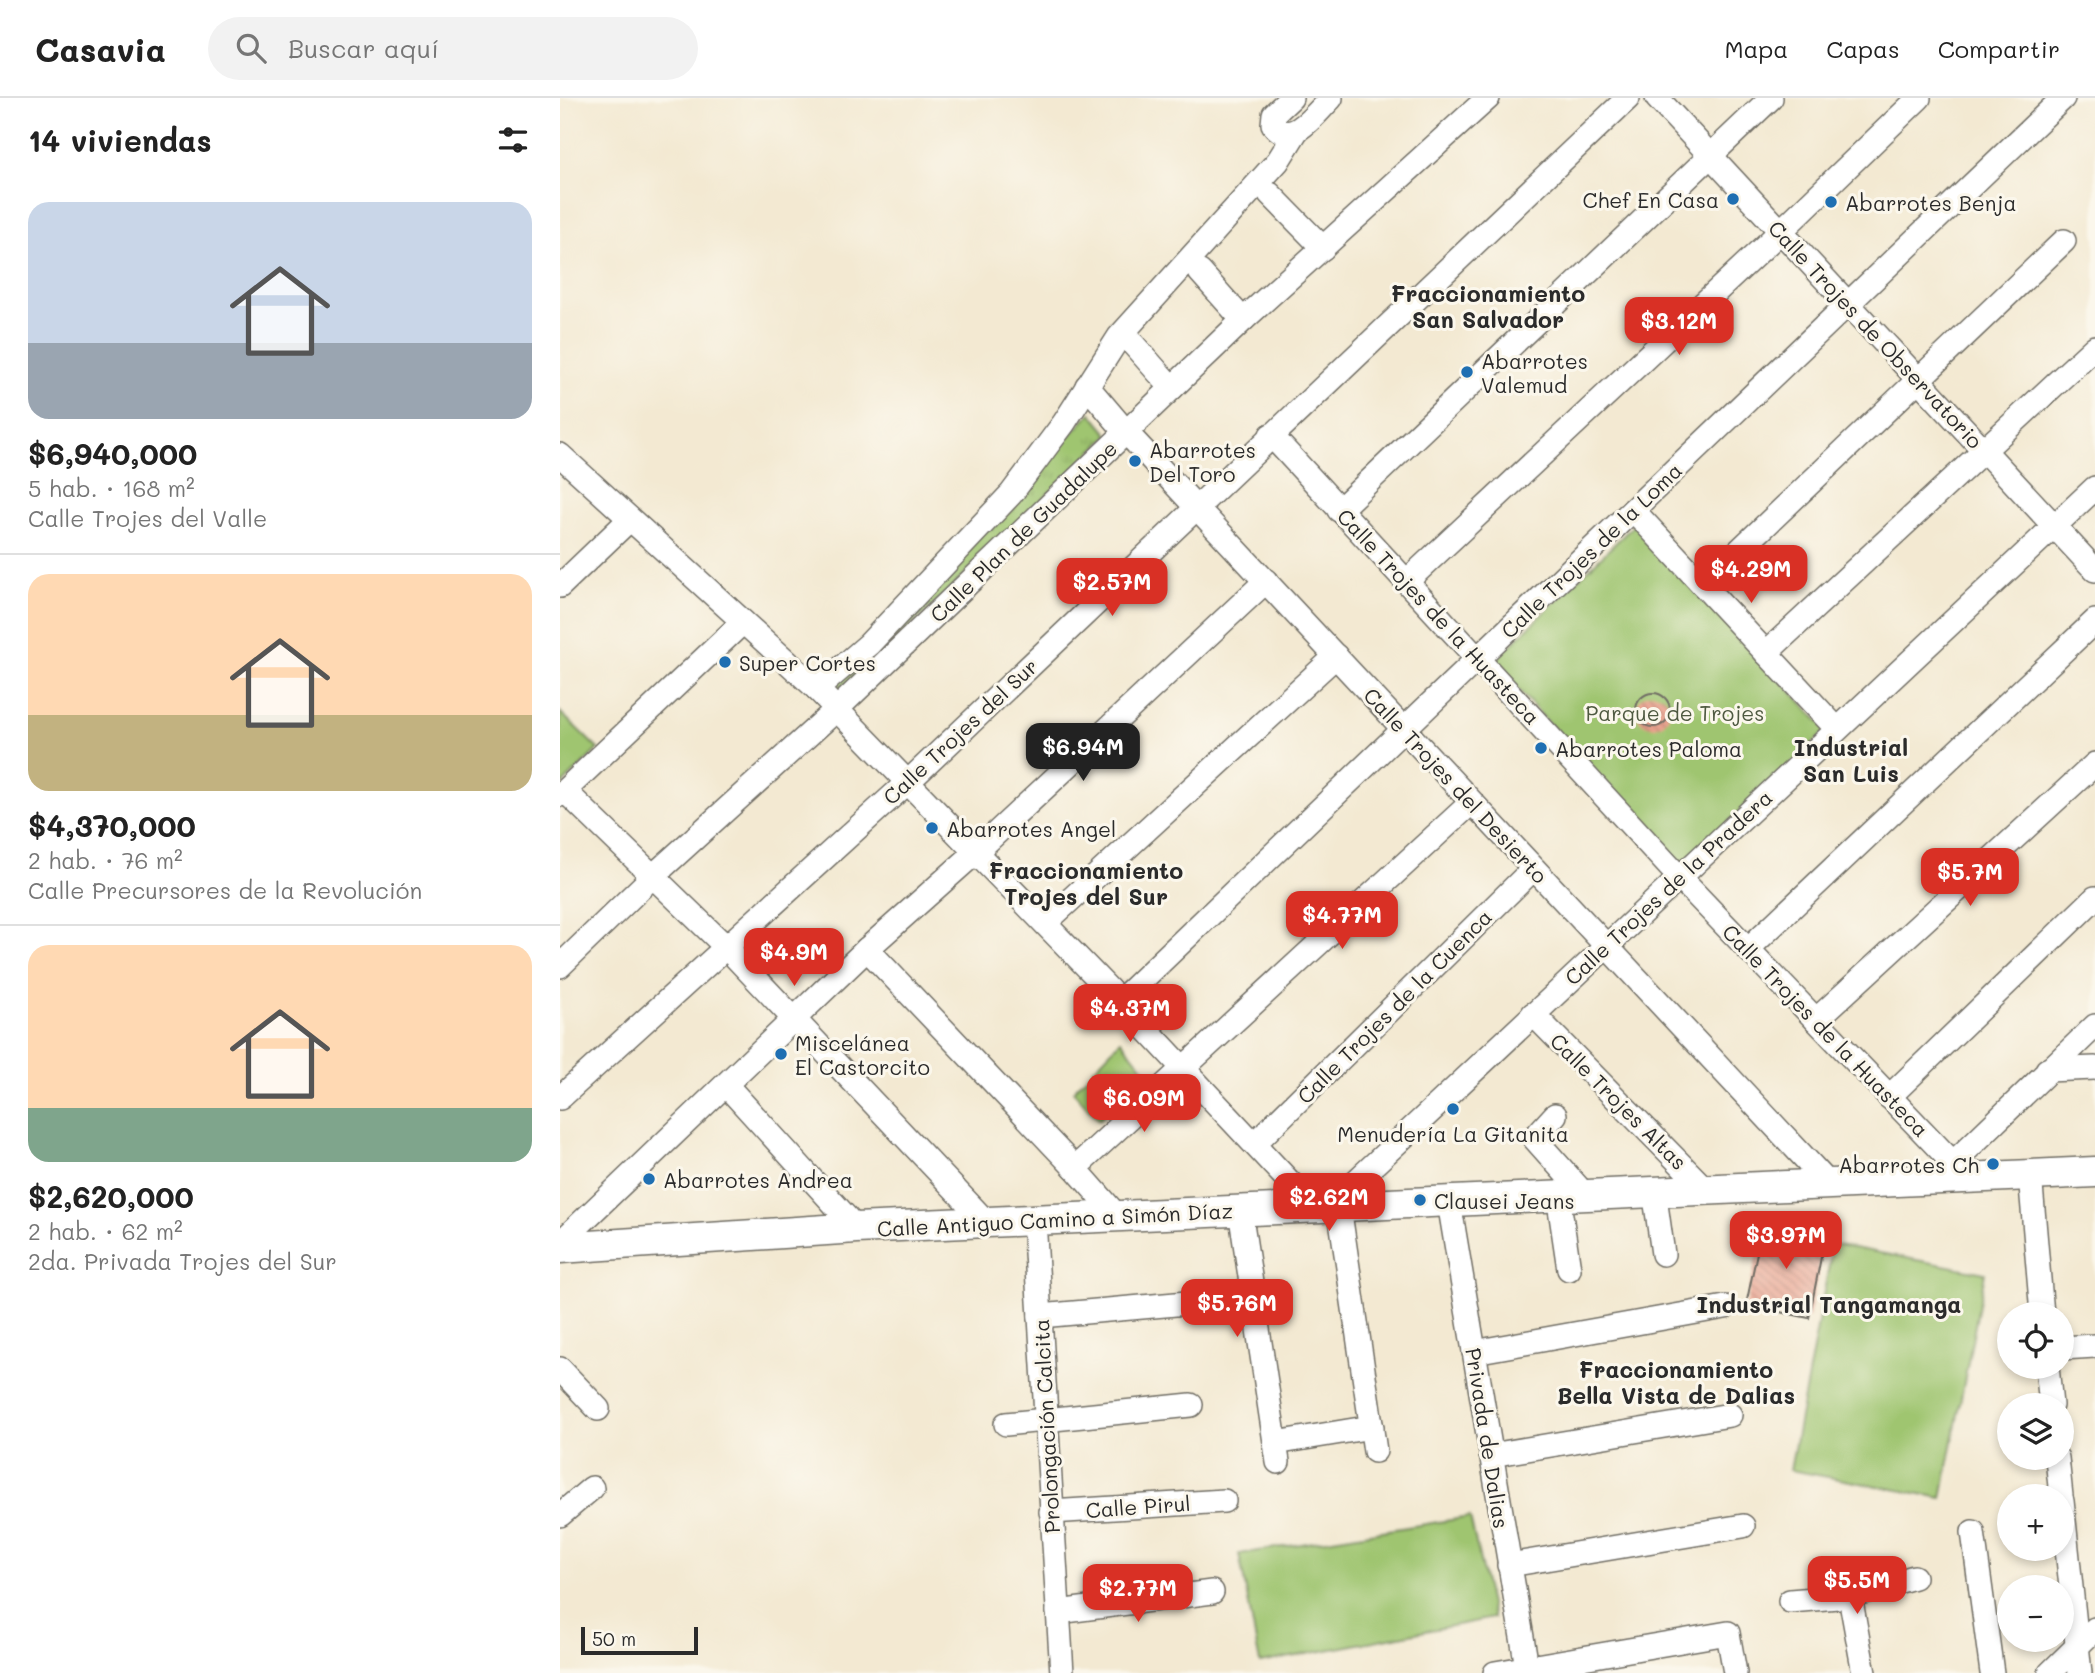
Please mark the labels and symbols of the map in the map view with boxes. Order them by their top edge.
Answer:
place label: Chef En Casa [1583,186,1719,213]
place label: Abarrotes Benja [1845,189,2017,216]
marker: Chef En Casa [1725,191,1741,207]
marker: Abarrotes Benja [1823,194,1839,210]
street label: Calle Trojes de Observatorio [1763,214,1989,454]
district label: Fraccionamiento San Salvador [1391,278,1585,334]
pin: $3.12M [1622,298,1736,357]
place label: Abarrotes Valemud [1481,347,1588,398]
marker: Abarrotes Valemud [1459,364,1475,380]
street label: Calle Plan de Guadalupe [924,434,1122,628]
place label: Abarrotes Del Toro [1149,436,1256,487]
marker: Abarrotes Del Toro [1127,453,1143,469]
street label: Calle Trojes de la Loma [1495,456,1687,644]
street label: Calle Trojes de la Huasteca [1332,502,1546,730]
pin: $4.29M [1694,546,1808,605]
pin: $2.57M [1055,559,1169,618]
place label: Super Cortes [739,649,876,676]
street label: Calle Trojes del Sur [877,652,1043,810]
marker: Super Cortes [717,654,733,670]
street label: Calle Trojes del Desierto [1358,682,1554,888]
park label: Parque de Trojes [1585,699,1765,726]
pin: $6.94M [1026,724,1140,783]
district label: Industrial San Luis [1794,732,1908,788]
place label: Abarrotes Paloma [1555,735,1742,762]
marker: Abarrotes Paloma [1533,740,1549,756]
street label: Calle Trojes de la Pradera [1558,784,1778,990]
place label: Abarrotes Angel [946,815,1116,842]
marker: Abarrotes Angel [924,820,940,836]
pin: $5.7M [1921,848,2019,908]
district label: Fraccionamiento Trojes del Sur [989,855,1183,911]
pin: $4.77M [1285,892,1399,951]
street label: Calle Trojes de la Cuenca [1291,903,1497,1109]
street label: Calle Trojes de la Huasteca [1717,918,1935,1142]
pin: $4.9M [745,928,843,988]
pin: $4.37M [1073,984,1187,1044]
street label: Calle Trojes Altas [1545,1027,1693,1175]
place label: Miscelánea El Castorcito [795,1029,930,1080]
marker: Miscelánea El Castorcito [773,1046,789,1062]
pin: $6.09M [1087,1074,1201,1134]
marker: Menudería La Gitanita [1445,1101,1461,1117]
place label: Menudería La Gitanita [1337,1120,1569,1147]
place label: Abarrotes Ch [1838,1151,1979,1178]
marker: Abarrotes Ch [1985,1156,2001,1172]
place label: Abarrotes Andrea [663,1166,853,1193]
marker: Abarrotes Andrea [641,1171,657,1187]
pin: $2.62M [1272,1174,1386,1233]
place label: Clausei Jeans [1434,1187,1575,1214]
marker: Clausei Jeans [1412,1192,1428,1208]
street label: Calle Antiguo Camino a Simón Díaz [876,1196,1234,1242]
pin: $3.97M [1729,1212,1843,1271]
pin: $5.76M [1180,1280,1294,1339]
district label: Industrial Tangamanga [1696,1289,1962,1319]
street label: Prolongación Calcita [1027,1318,1065,1534]
street label: Privada de Dalias [1460,1346,1516,1530]
district label: Fraccionamiento Bella Vista de Dalias [1557,1354,1795,1410]
street label: Calle Pirul [1085,1489,1191,1523]
pin: $5.5M [1808,1556,1906,1616]
pin: $2.77M [1081,1564,1195,1624]
scale bar [581,1624,698,1656]

